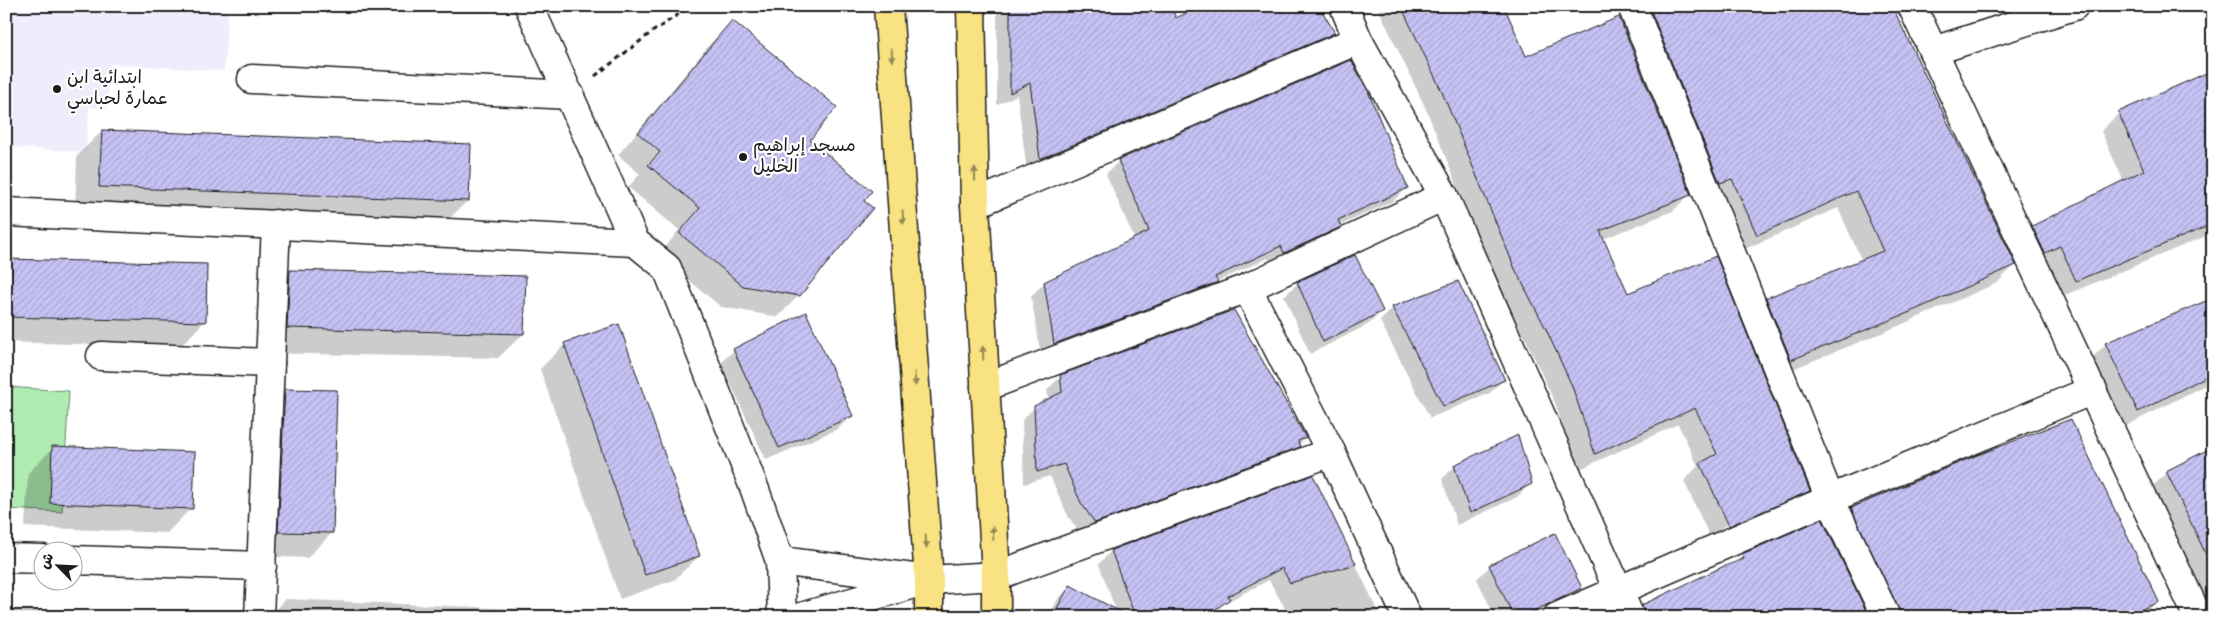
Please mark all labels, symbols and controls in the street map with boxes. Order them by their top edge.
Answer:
one-way arrow [888,47,896,63]
place label: ابتدائية ابن عمارة لحباسي [67,69,169,114]
marker: ابتدائية ابن عمارة لحباسي [51,83,63,95]
place label: مسجد إبراهيم الخليل [753,137,856,179]
marker: مسجد إبراهيم الخليل [737,151,749,163]
one-way arrow [970,165,978,181]
one-way arrow [900,209,908,225]
one-way arrow [978,345,986,361]
one-way arrow [911,371,919,387]
one-way arrow [989,525,997,541]
one-way arrow [923,533,931,549]
north arrow [32,540,82,590]
text: ش [38,551,59,572]

